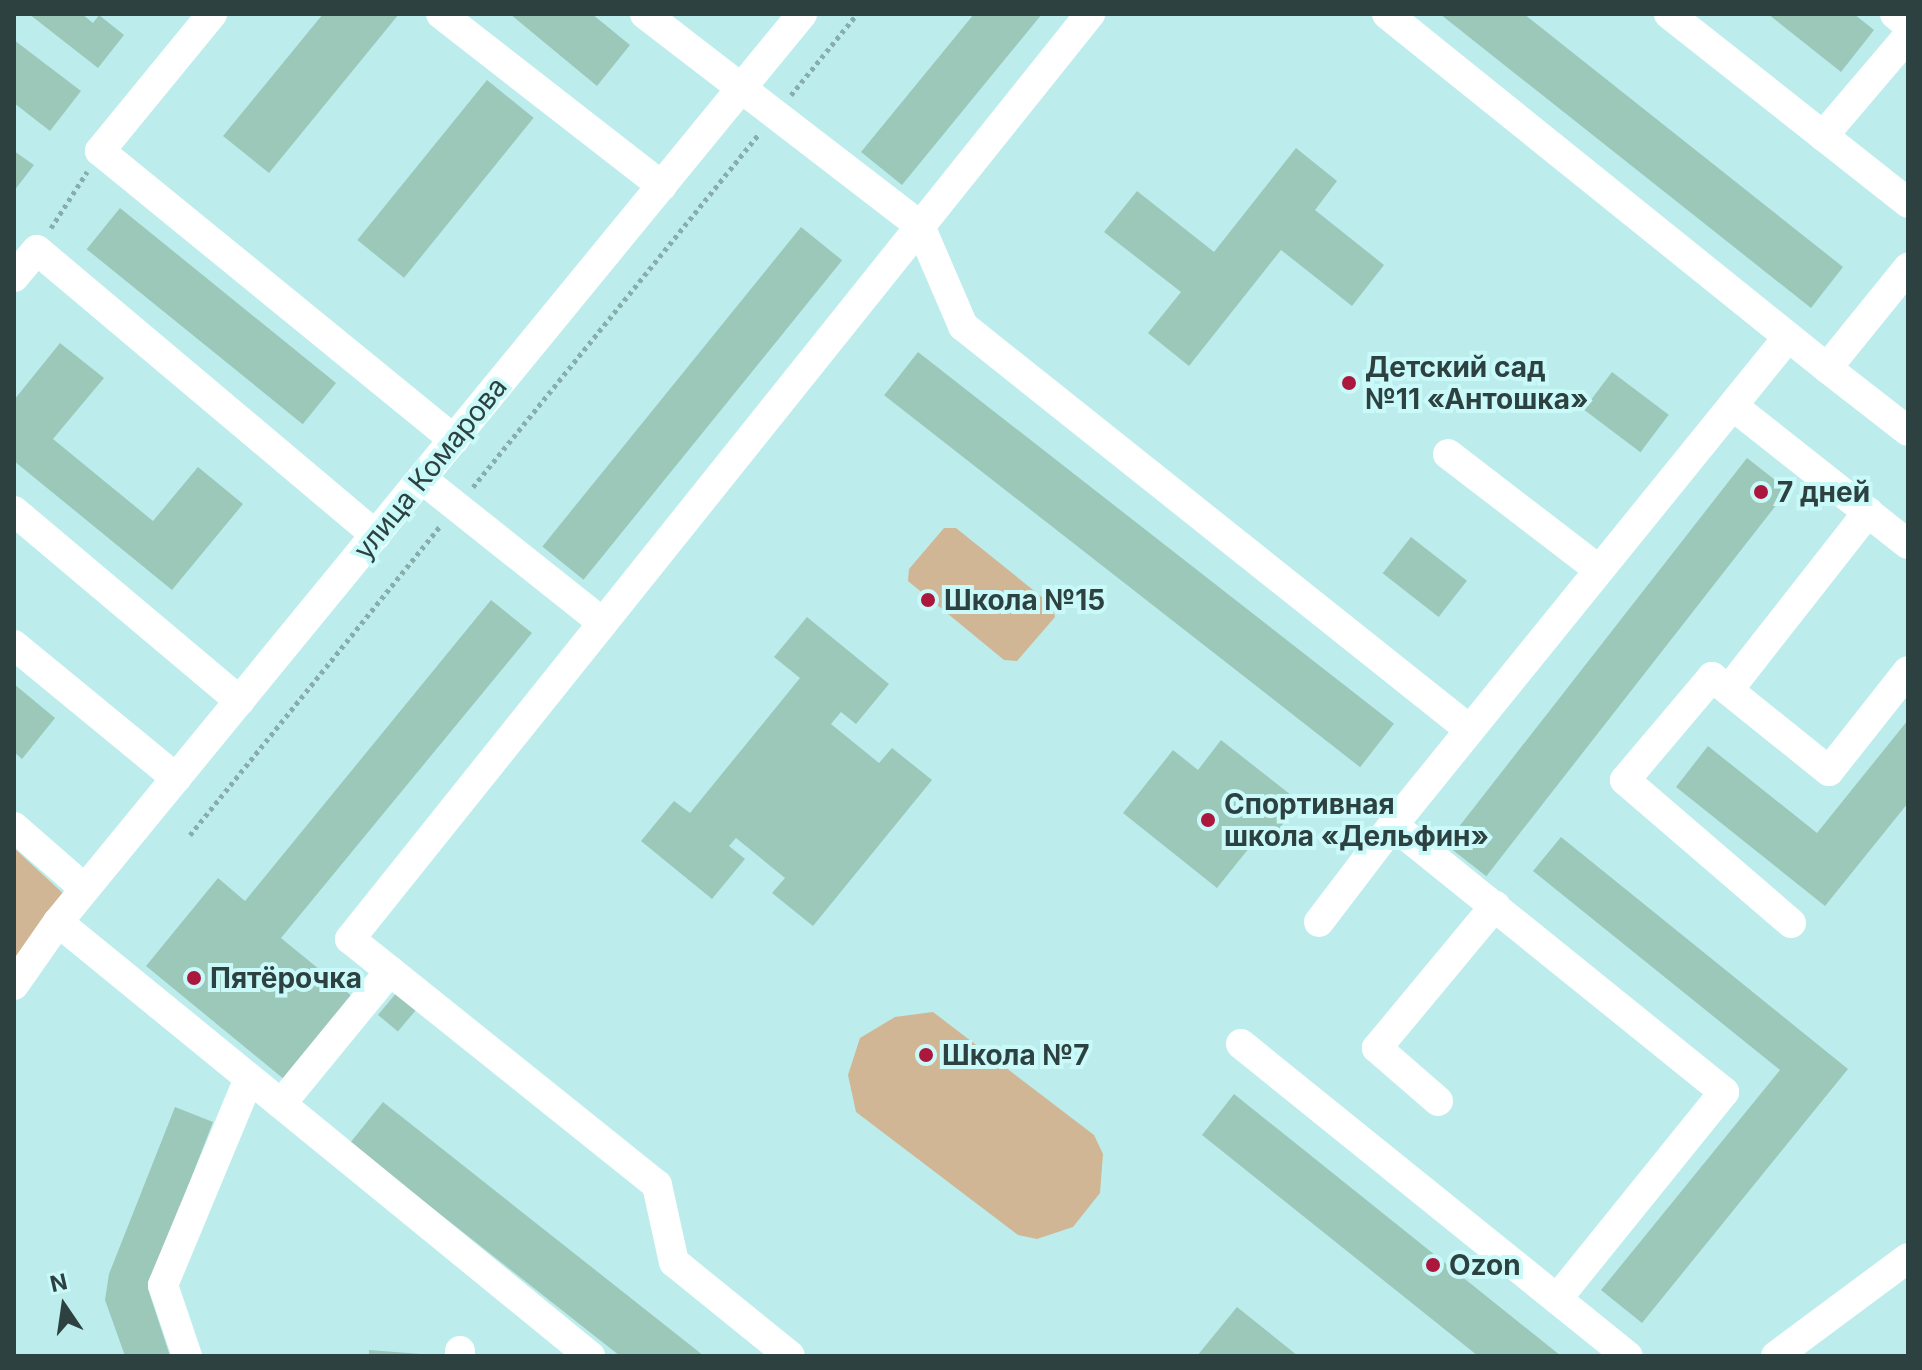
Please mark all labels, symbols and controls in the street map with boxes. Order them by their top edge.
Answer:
place label: Детский сад №11 «Антошка» [1365,350,1588,416]
street label: улица Комарова [346,370,514,566]
marker: Детский сад №11 «Антошка» [1340,374,1358,392]
place label: 7 дней [1777,475,1870,509]
marker: 7 дней [1752,483,1770,501]
place label: Школа №15 [944,583,1105,617]
marker: Школа №15 [919,591,937,609]
place label: Спортивная школа «Дельфин» [1224,787,1489,853]
marker: Спортивная школа «Дельфин» [1199,811,1217,829]
place label: Пятёрочка [210,961,362,995]
marker: Пятёрочка [185,969,203,987]
place label: Школа №7 [942,1038,1089,1072]
marker: Школа №7 [917,1046,935,1064]
place label: Ozon [1449,1248,1521,1282]
marker: Ozon [1424,1256,1442,1274]
north arrow [24,1266,104,1346]
text: N [48,1268,70,1297]

